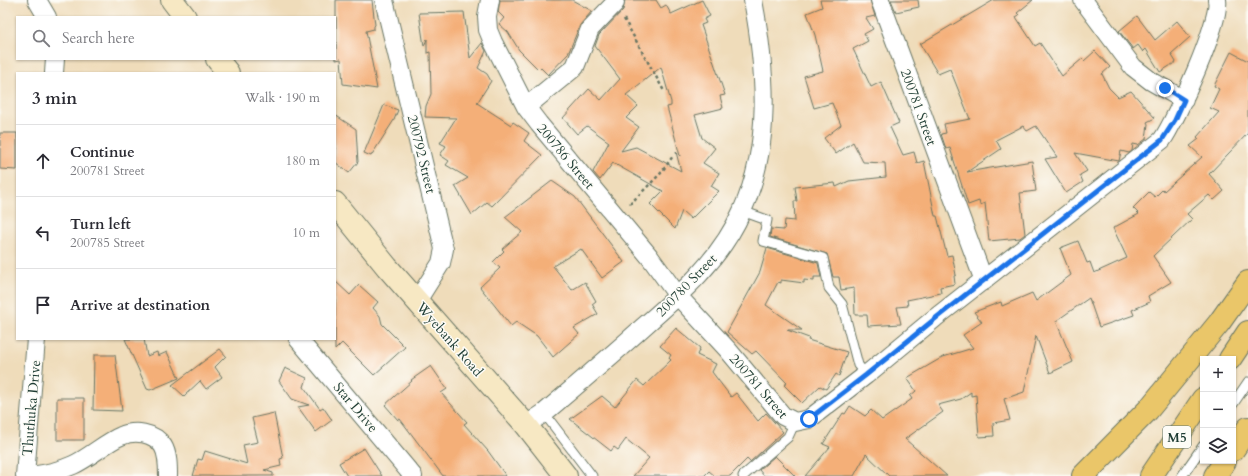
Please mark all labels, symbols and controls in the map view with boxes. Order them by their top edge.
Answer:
search box [16,16,336,60]
icon: search [30,27,52,49]
text: Search here [62,28,135,48]
street label: 200781 Street [896,66,941,149]
route end [1156,79,1174,97]
text: 3 min [32,87,77,110]
text: Walk · 190 m [245,89,320,107]
street label: 200792 Street [403,113,441,196]
street label: 200786 Street [532,119,599,194]
text: Continue [70,142,135,162]
icon: ahead [32,150,54,172]
text: 180 m [286,152,320,170]
text: 200781 Street [70,162,145,180]
text: Turn left [70,214,131,234]
icon: left [32,222,54,244]
text: 10 m [292,224,320,242]
text: 200785 Street [70,234,145,252]
street label: 200780 Street [652,249,722,321]
icon: arrive [32,294,54,316]
text: Arrive at destination [70,295,210,315]
street label: Wyebank Road [411,297,488,381]
street label: 200781 Street [725,350,793,423]
map controls [1200,356,1236,464]
button: + [1200,356,1236,392]
street label: Thuthuka Drive [18,359,45,457]
street label: Star Drive [329,378,382,436]
button: − [1200,392,1236,428]
route start [800,410,818,428]
road number: M5 [1163,426,1191,448]
button: layers [1200,428,1236,464]

